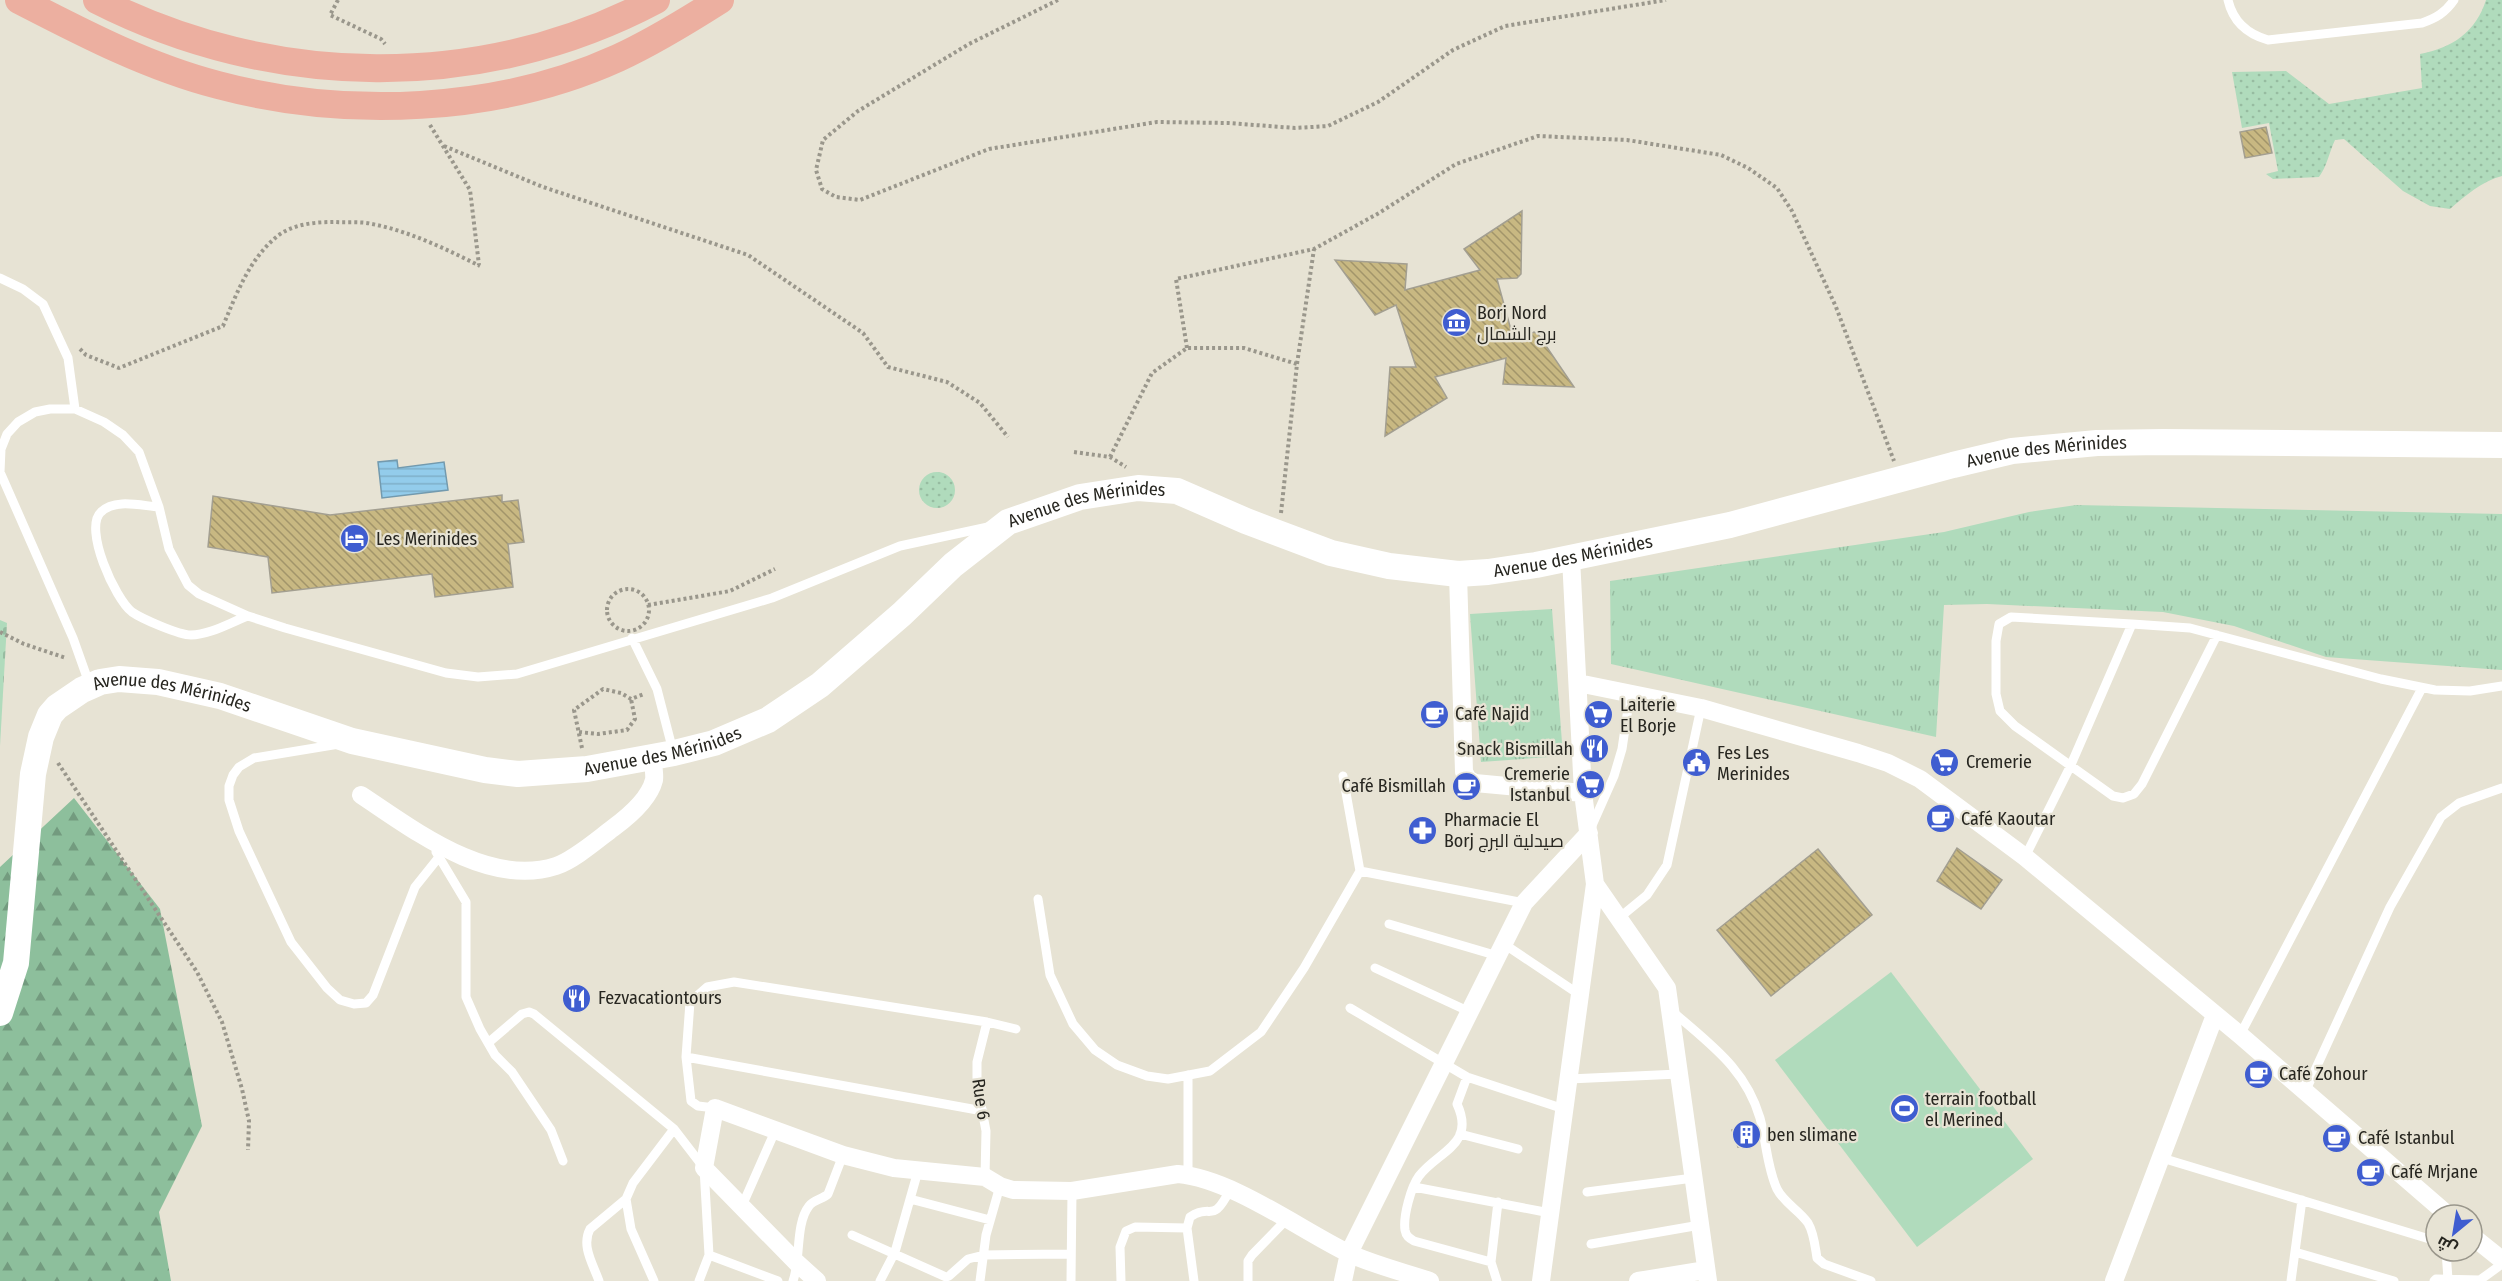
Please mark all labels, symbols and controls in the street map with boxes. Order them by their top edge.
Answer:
place label: Borj Nord برج الشمال [1477,302,1557,346]
museum icon: Borj Nord برج الشمال [1440,307,1472,339]
street label: Avenue des Mérinides [1964,432,2127,472]
street label: Avenue des Mérinides [1005,477,1167,532]
hotel icon: Les Merinides [339,523,371,555]
place label: Les Merinides [376,528,477,550]
street label: Avenue des Mérinides [1492,530,1655,582]
street label: Avenue des Mérinides [89,668,255,717]
place label: Laiterie El Borje [1620,694,1676,737]
cafe icon: Café Najid [1418,698,1450,730]
supermarket icon: Laiterie El Borje [1583,699,1615,731]
place label: Café Najid [1455,703,1530,725]
street label: Avenue des Mérinides [582,721,745,780]
restaurant icon: Snack Bismillah [1578,733,1610,765]
place label: Snack Bismillah [1457,738,1573,760]
place label: Fes Les Merinides [1717,742,1790,785]
supermarket icon: Cremerie [1929,746,1961,778]
public building icon: Fes Les Merinides [1680,747,1712,779]
place label: Cremerie [1966,751,2032,773]
place label: Cremerie Istanbul [1504,763,1570,806]
supermarket icon: Cremerie Istanbul [1575,768,1607,800]
cafe icon: Café Bismillah [1451,770,1483,802]
place label: Café Bismillah [1342,775,1446,797]
cafe icon: Café Kaoutar [1924,803,1956,835]
place label: Café Kaoutar [1961,808,2056,830]
place label: Pharmacie El Borj صيدلية البرج [1444,809,1564,853]
pharmacy icon: Pharmacie El Borj صيدلية البرج [1407,814,1439,846]
restaurant icon: Fezvacationtours [561,982,593,1014]
place label: Fezvacationtours [598,987,722,1009]
cafe icon: Café Zohour [2242,1058,2274,1090]
place label: Café Zohour [2279,1063,2368,1085]
street label: Rue 6 [967,1077,995,1121]
place label: terrain football el Merined [1925,1088,2037,1131]
sports icon: terrain football el Merined [1888,1093,1920,1125]
building icon: ben slimane [1730,1119,1762,1151]
cafe icon: Café Istanbul [2321,1122,2353,1154]
place label: ben slimane [1767,1124,1857,1146]
place label: Café Istanbul [2358,1127,2455,1149]
cafe icon: Café Mrjane [2354,1156,2386,1188]
place label: Café Mrjane [2391,1161,2478,1183]
north arrow [2424,1203,2484,1263]
text: ش [2433,1232,2460,1259]

